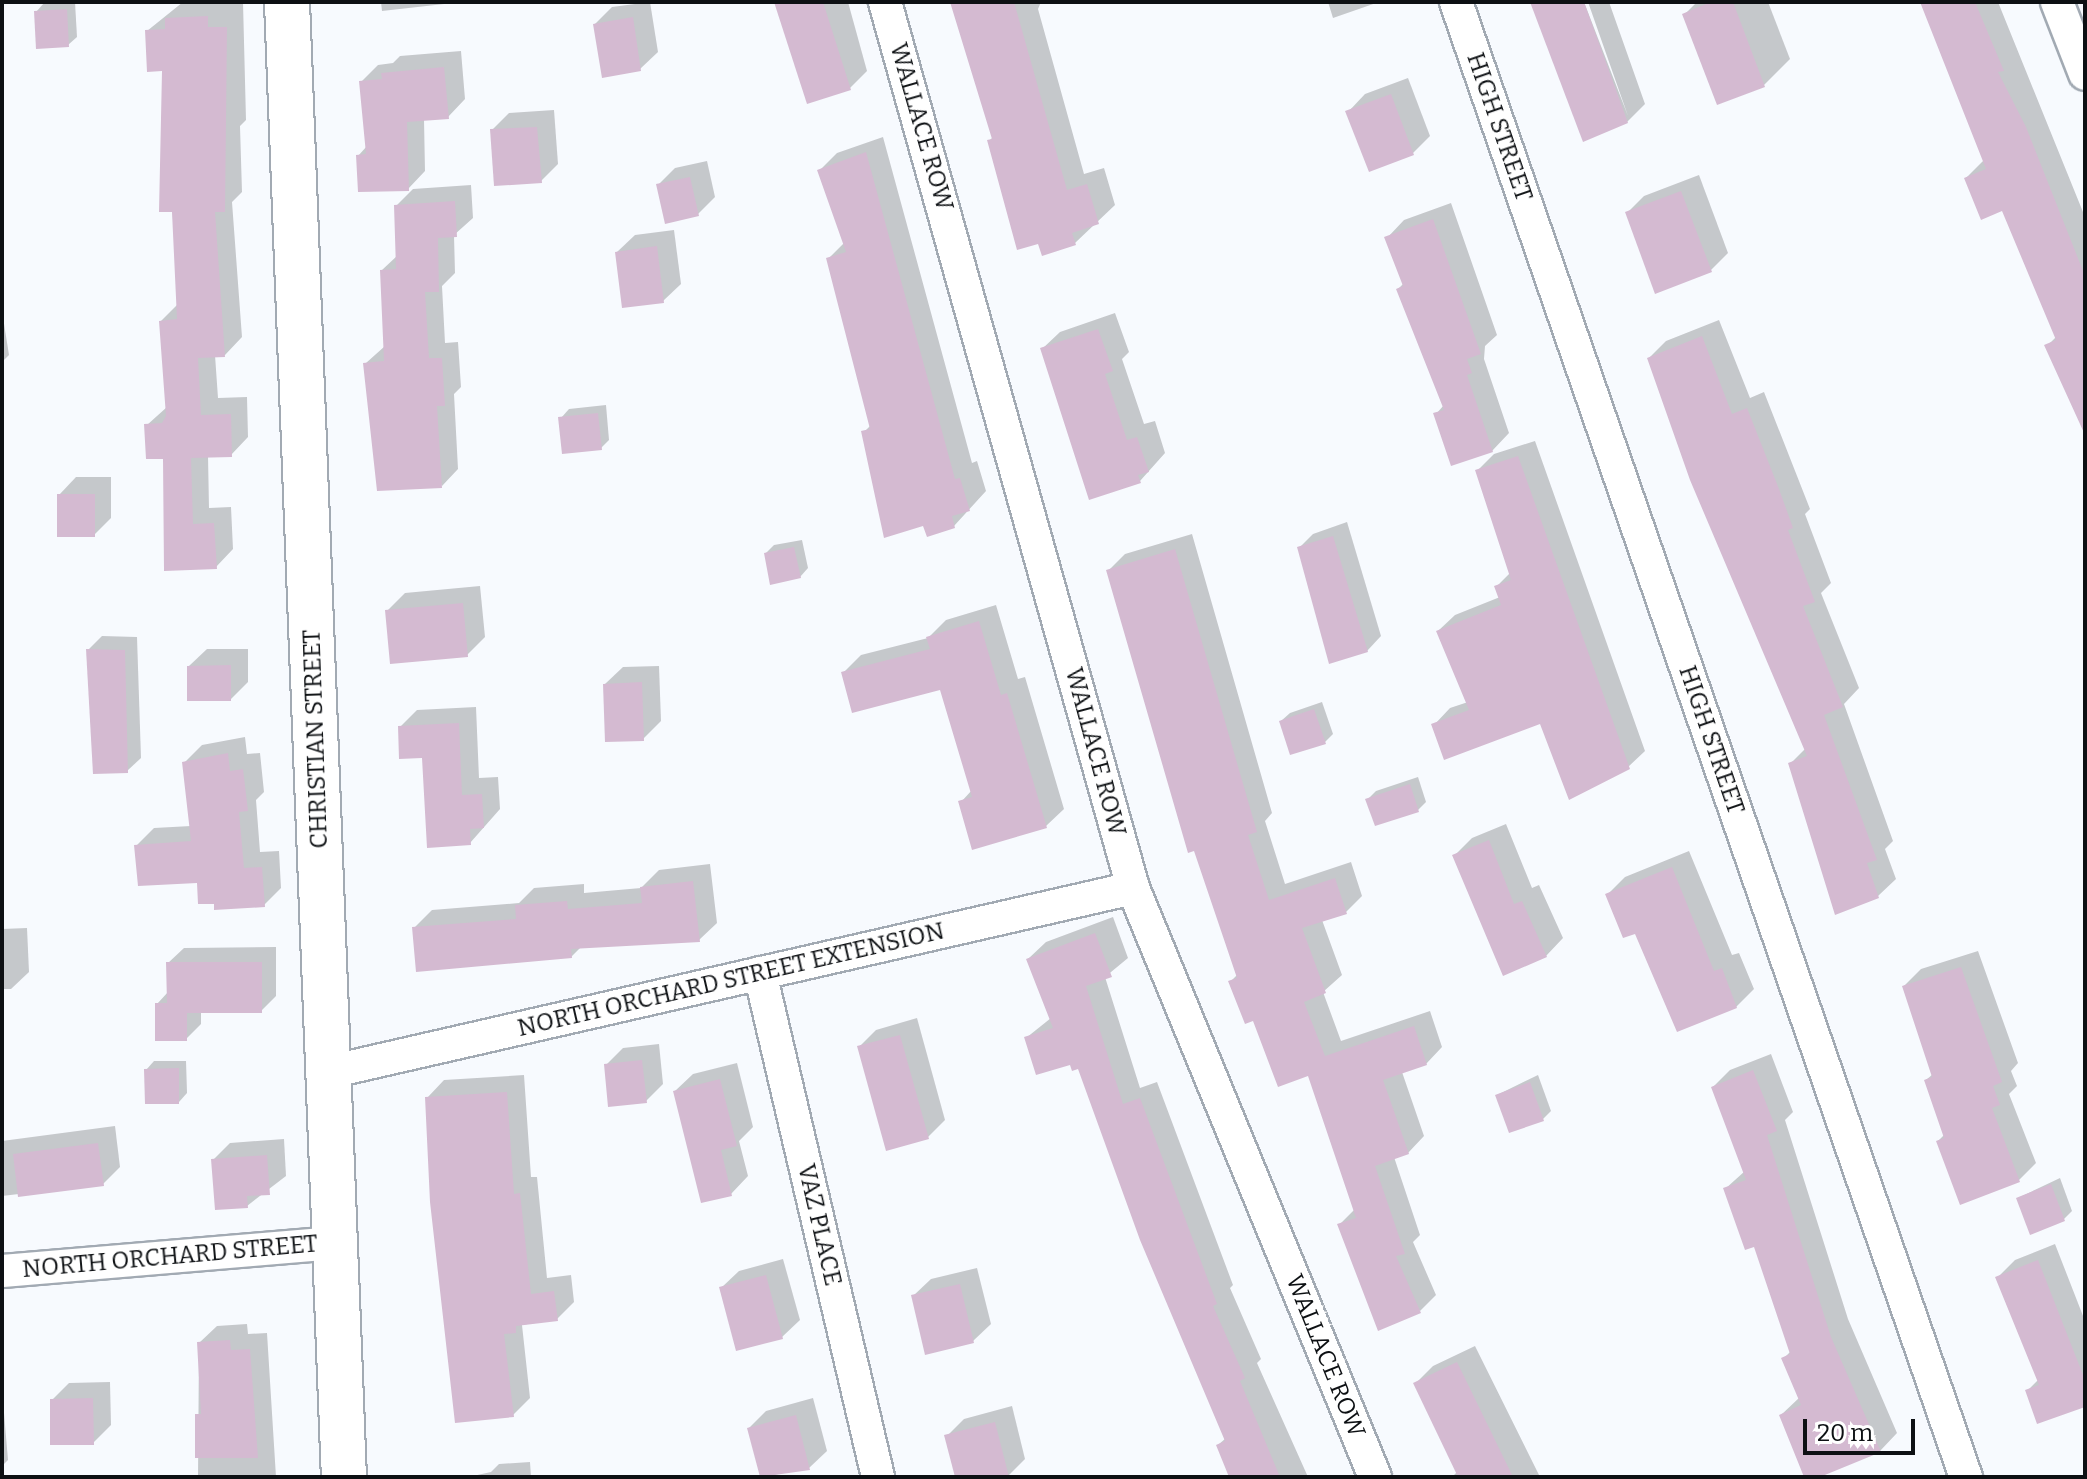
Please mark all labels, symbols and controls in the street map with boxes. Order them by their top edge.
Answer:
street label: WALLACE ROW [883,40,959,214]
street label: HIGH STREET [1460,49,1538,205]
street label: CHRISTIAN STREET [298,629,334,849]
street label: HIGH STREET [1672,662,1750,818]
street label: WALLACE ROW [1059,665,1131,839]
street label: NORTH ORCHARD STREET EXTENSION [515,917,947,1043]
street label: VAZ PLACE [791,1161,847,1289]
street label: NORTH ORCHARD STREET [21,1230,319,1284]
street label: WALLACE ROW [1279,1270,1371,1442]
scale bar [1807,1403,1919,1453]
text: 20 m [1817,1419,1873,1447]

